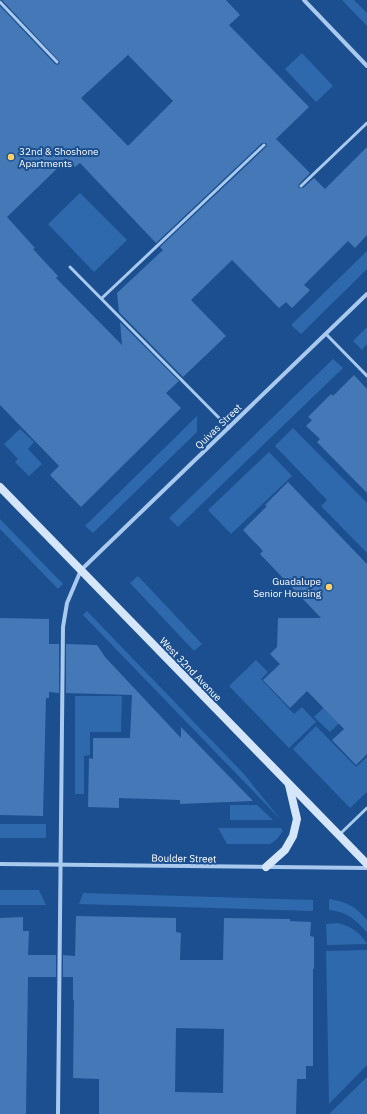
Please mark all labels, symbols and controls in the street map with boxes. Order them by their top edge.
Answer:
place label: 32nd & Shoshone Apartments [19,145,99,170]
marker: 32nd & Shoshone Apartments [6,152,16,162]
street label: Quivas Street [192,400,245,452]
place label: Guadalupe Senior Housing [253,575,322,600]
marker: Guadalupe Senior Housing [324,582,334,592]
street label: West 32nd Avenue [157,635,225,704]
street label: Boulder Street [151,851,217,866]

